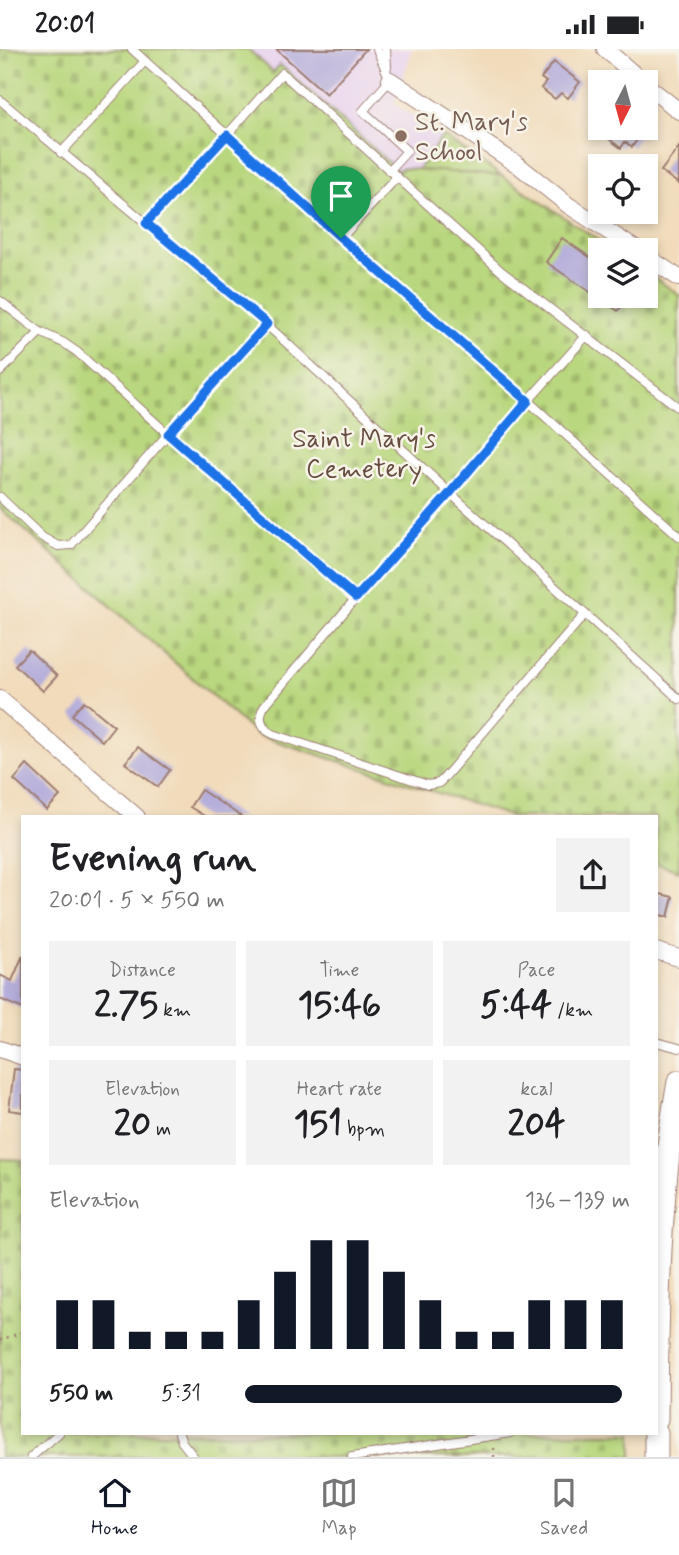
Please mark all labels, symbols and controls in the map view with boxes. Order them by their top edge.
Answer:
text: 20:01 [35,8,95,42]
north arrow [588,70,658,140]
map controls [588,70,658,308]
place label: St. Mary's School [415,106,528,170]
marker: St. Mary's School [393,128,409,144]
button: locate [588,154,658,224]
pin [311,166,371,238]
icon: arrive [322,177,360,215]
button: layers [588,238,658,308]
park label: Saint Mary's Cemetery [292,423,436,487]
text: Evening run [49,835,256,884]
button: share [556,838,630,912]
text: 20:01 · 5 × 550 m [49,886,225,916]
text: Distance [109,958,176,983]
text: Time [320,958,359,983]
text: Pace [518,958,555,983]
text: 2.75 [94,983,158,1029]
text: 15:46 [298,983,381,1029]
text: 5:44 [480,983,552,1029]
text: km [158,998,191,1023]
text: /km [552,998,593,1023]
text: Elevation [105,1077,180,1102]
text: Heart rate [297,1077,382,1102]
text: kcal [521,1077,552,1102]
text: 20 [114,1102,151,1148]
text: 151 [294,1102,342,1148]
text: 204 [508,1102,565,1148]
text: m [151,1117,171,1142]
text: bpm [342,1117,385,1142]
text: Elevation [49,1186,140,1216]
text: 136–139 m [525,1186,630,1216]
text: 550 m [49,1379,113,1409]
text: 5:31 [161,1379,201,1409]
tab: Home [91,1474,138,1541]
tab: Map [320,1474,358,1541]
tab: Saved [540,1474,588,1541]

